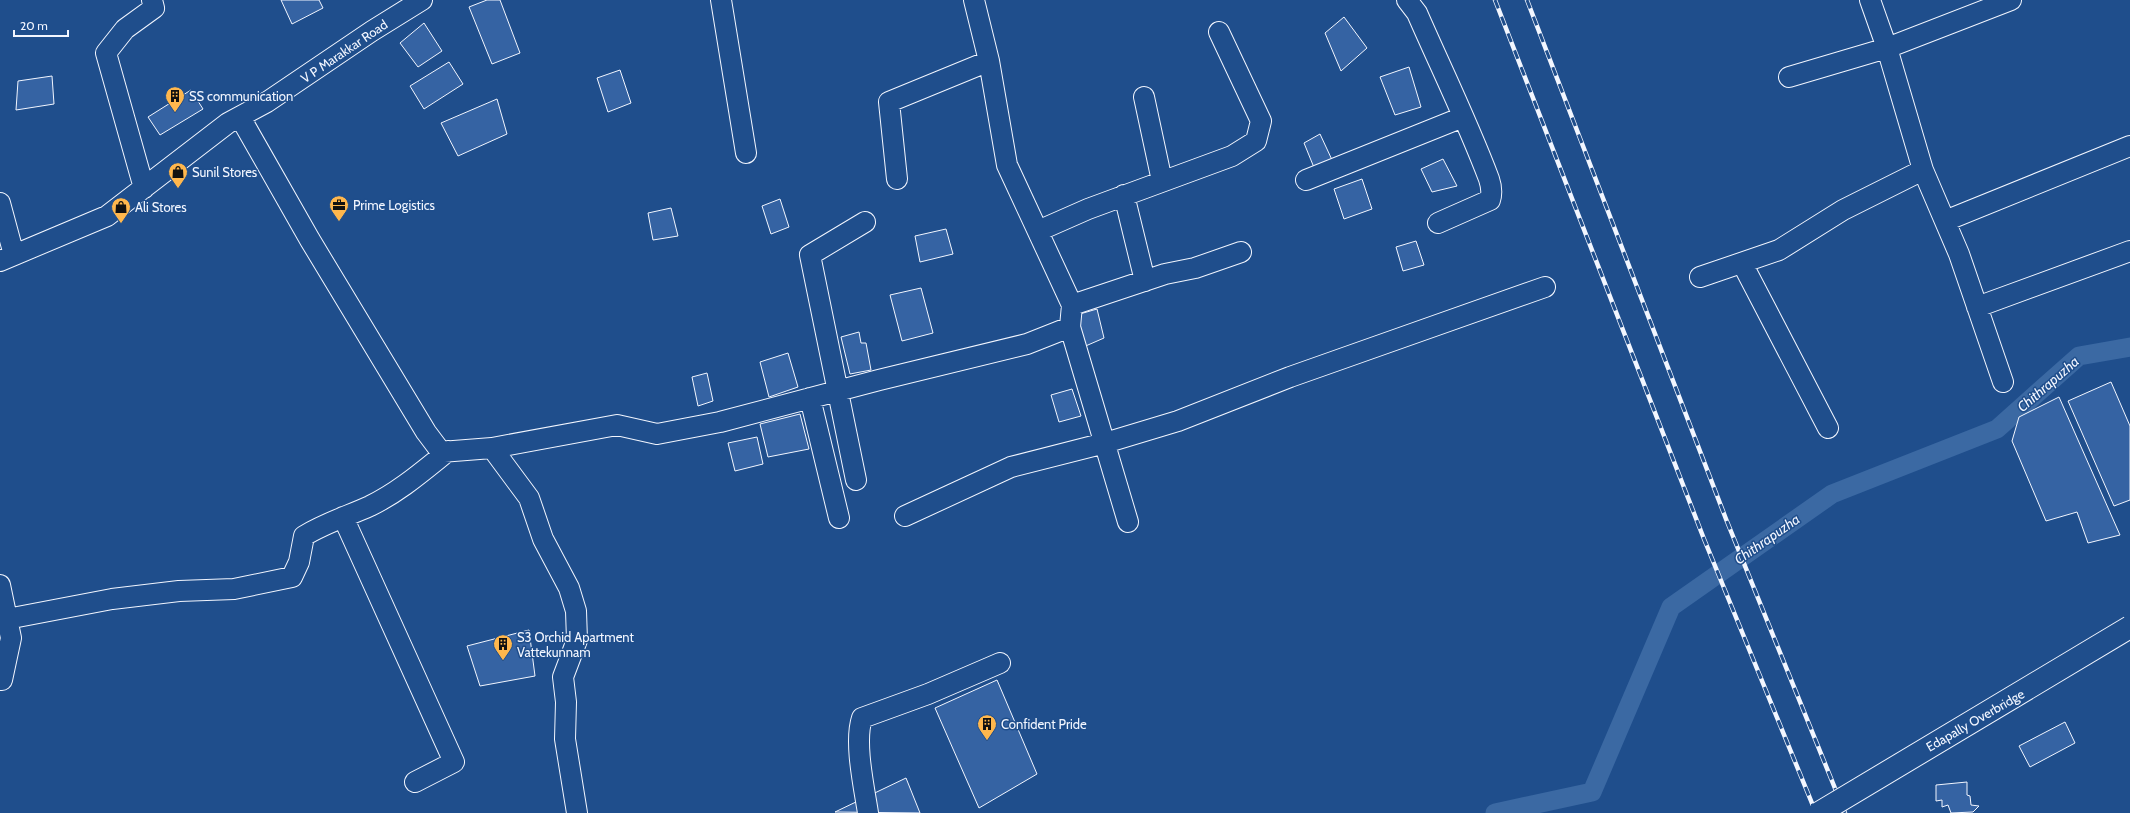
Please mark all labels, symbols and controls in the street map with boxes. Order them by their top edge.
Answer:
scale bar [14,12,68,38]
street label: V P Marakkar Road [298,16,390,86]
text: 20 m [20,18,48,33]
building icon: SS communication [164,85,186,113]
place label: SS communication [189,88,293,104]
shop icon: Sunil Stores [167,161,189,189]
place label: Sunil Stores [192,164,258,180]
office icon: Prime Logistics [328,194,350,222]
shop icon: Ali Stores [110,196,132,224]
place label: Prime Logistics [353,197,436,213]
place label: Ali Stores [135,199,187,215]
water label: Chithrapuzha [2013,352,2083,416]
water label: Chithrapuzha [1731,510,1803,568]
place label: S3 Orchid Apartment Vattekunnam [517,629,634,660]
building icon: S3 Orchid Apartment Vattekunnam [492,633,514,661]
street label: Edapally Overbridge [1923,685,2027,755]
building icon: Confident Pride [976,713,998,741]
place label: Confident Pride [1001,716,1087,732]

